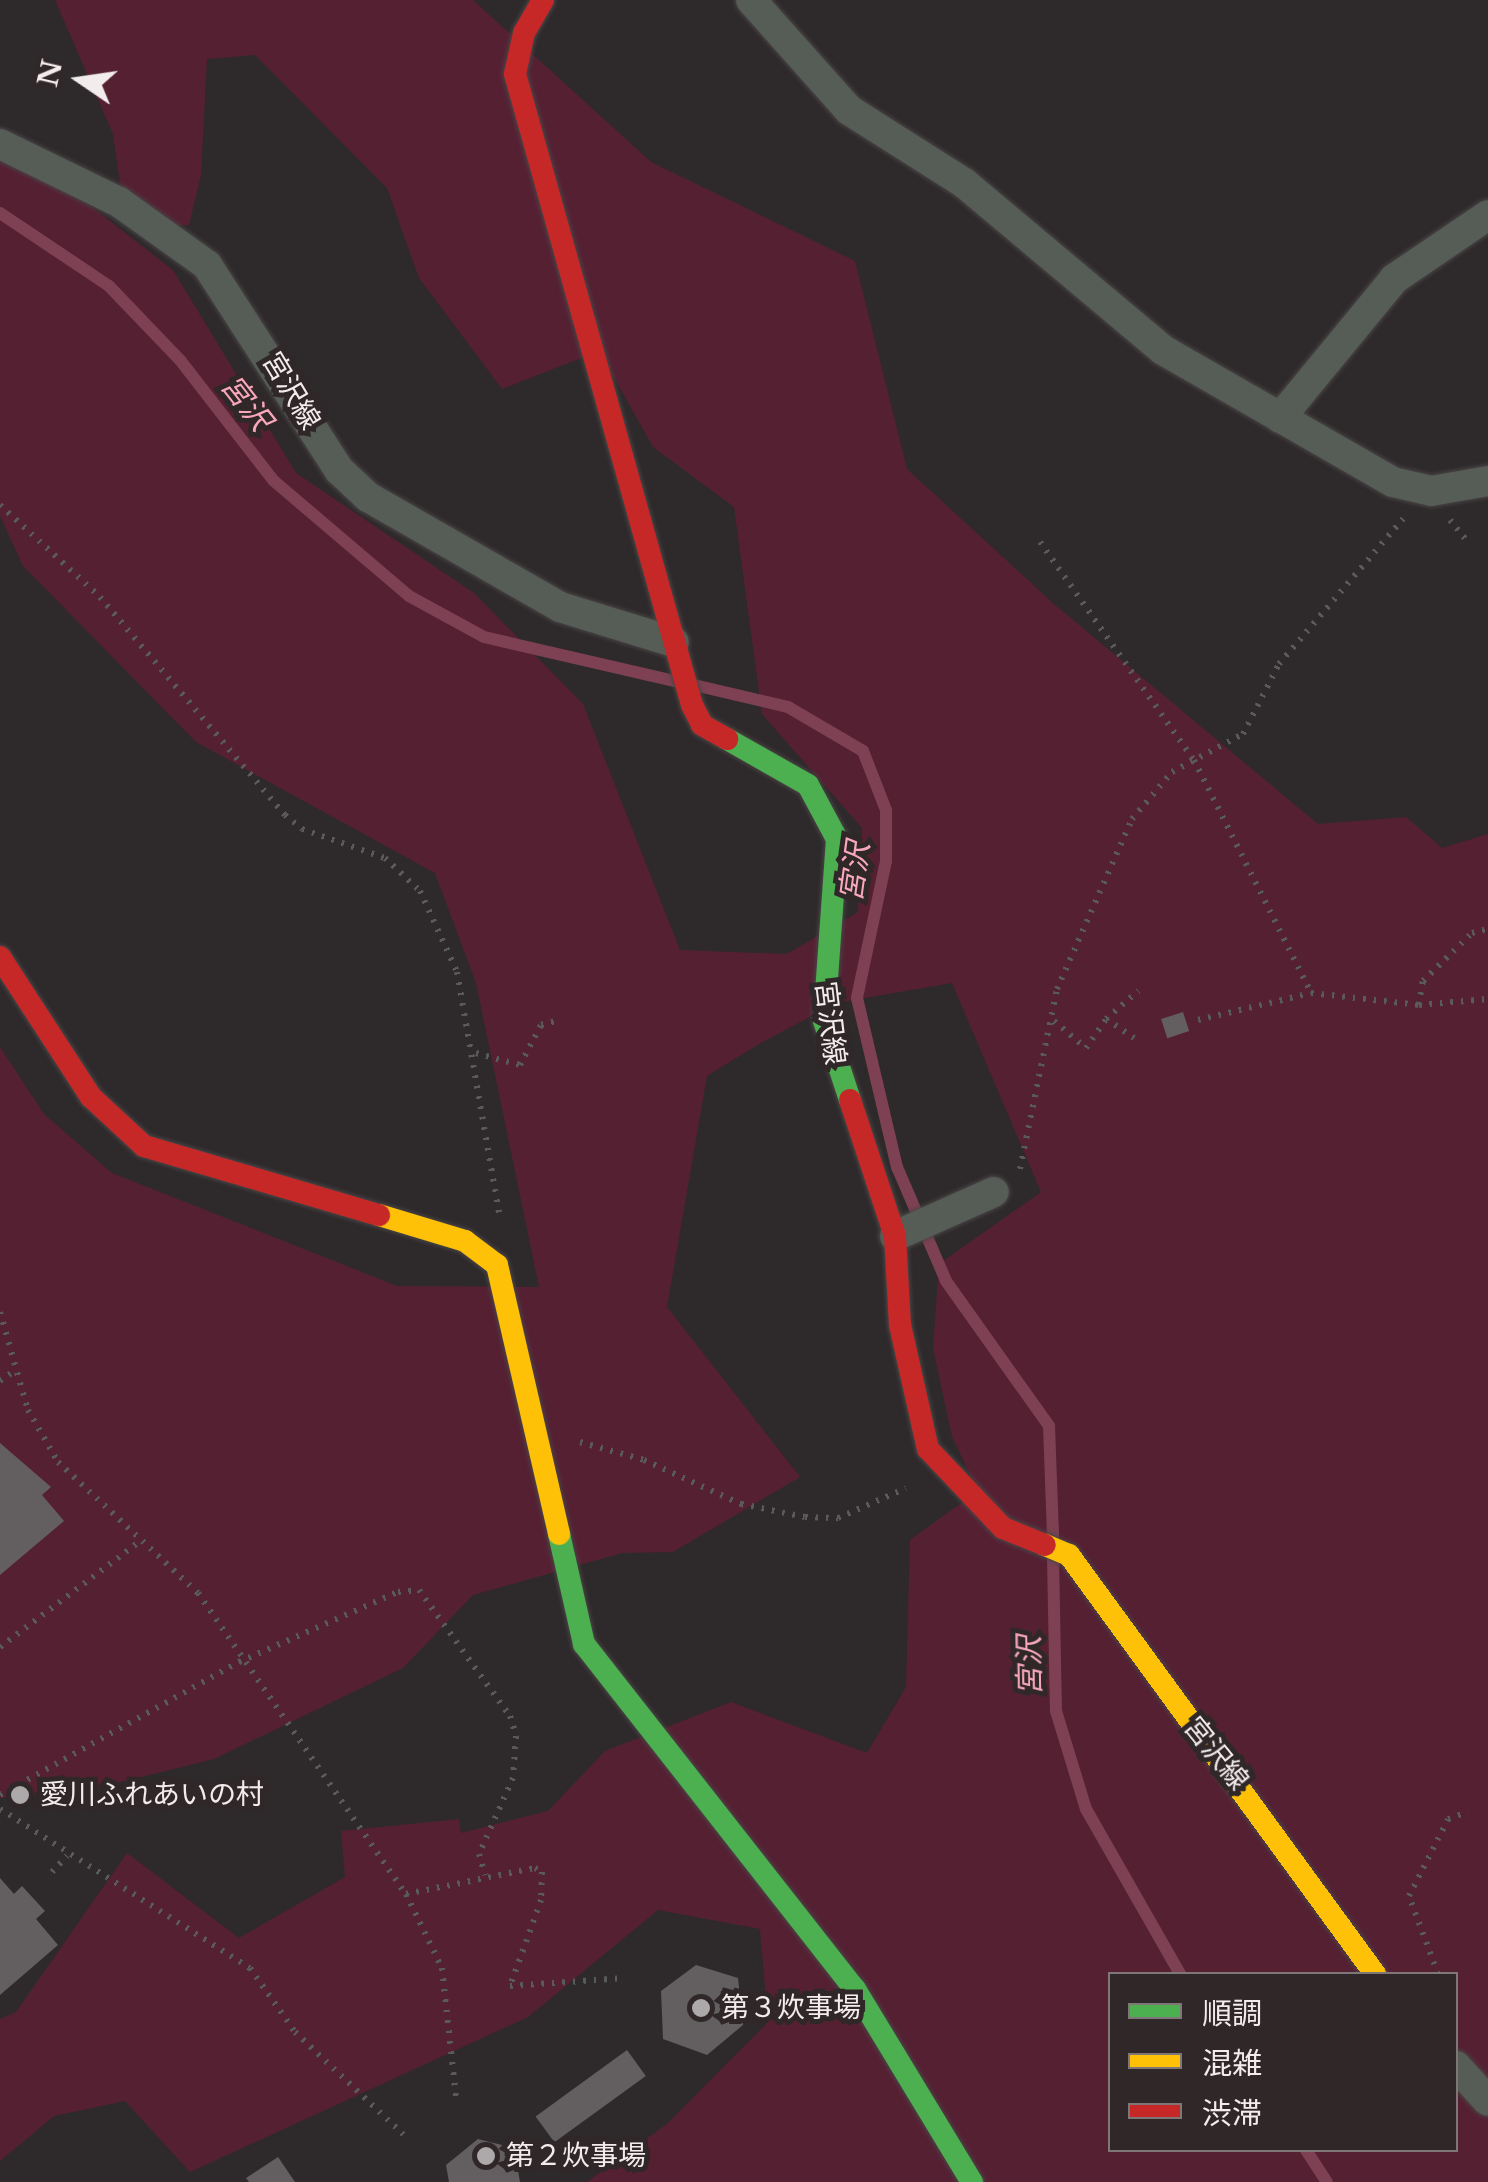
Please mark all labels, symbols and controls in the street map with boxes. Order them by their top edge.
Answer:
north arrow [30,30,130,130]
text: N [30,56,70,90]
street label: 宮沢線 [255,346,327,436]
water label: 宮沢 [213,368,279,438]
water label: 宮沢 [833,840,877,904]
street label: 宮沢線 [808,979,852,1067]
water label: 宮沢 [1011,1636,1049,1696]
street label: 宮沢線 [1177,1711,1255,1797]
place label: 愛川ふれあいの村 [40,1778,264,1812]
marker: 愛川ふれあいの村 [9,1784,31,1806]
legend [1108,1972,1458,2152]
place label: 第３炊事場 [721,1991,861,2025]
text: 順調 [1202,1995,1262,2032]
marker: 第３炊事場 [690,1997,712,2019]
text: 混雑 [1202,2045,1262,2082]
text: 渋滞 [1202,2095,1262,2132]
place label: 第２炊事場 [506,2139,646,2173]
marker: 第２炊事場 [475,2145,497,2167]

